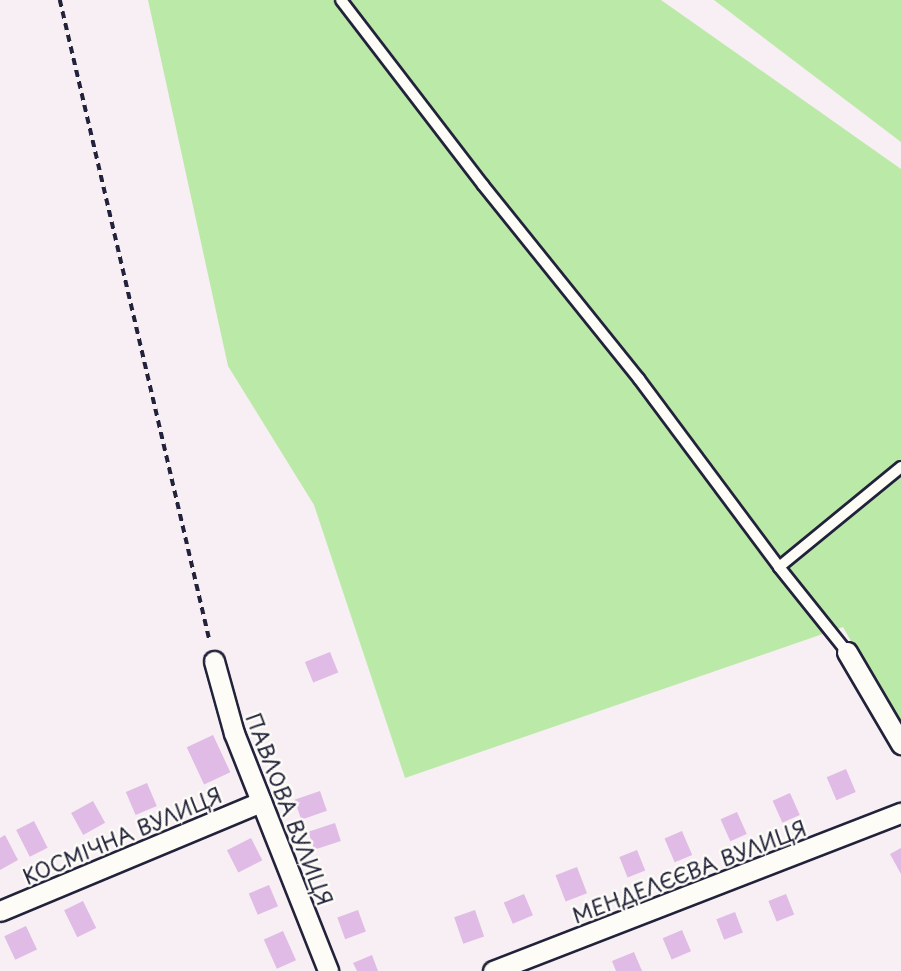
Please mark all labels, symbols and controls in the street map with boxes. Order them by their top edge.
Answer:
street label: ПАВЛОВА ВУЛИЦЯ [242,709,338,909]
street label: КОСМІЧНА ВУЛИЦЯ [18,782,226,888]
street label: МЕНДЕЛЄЄВА ВУЛИЦЯ [568,815,810,927]

